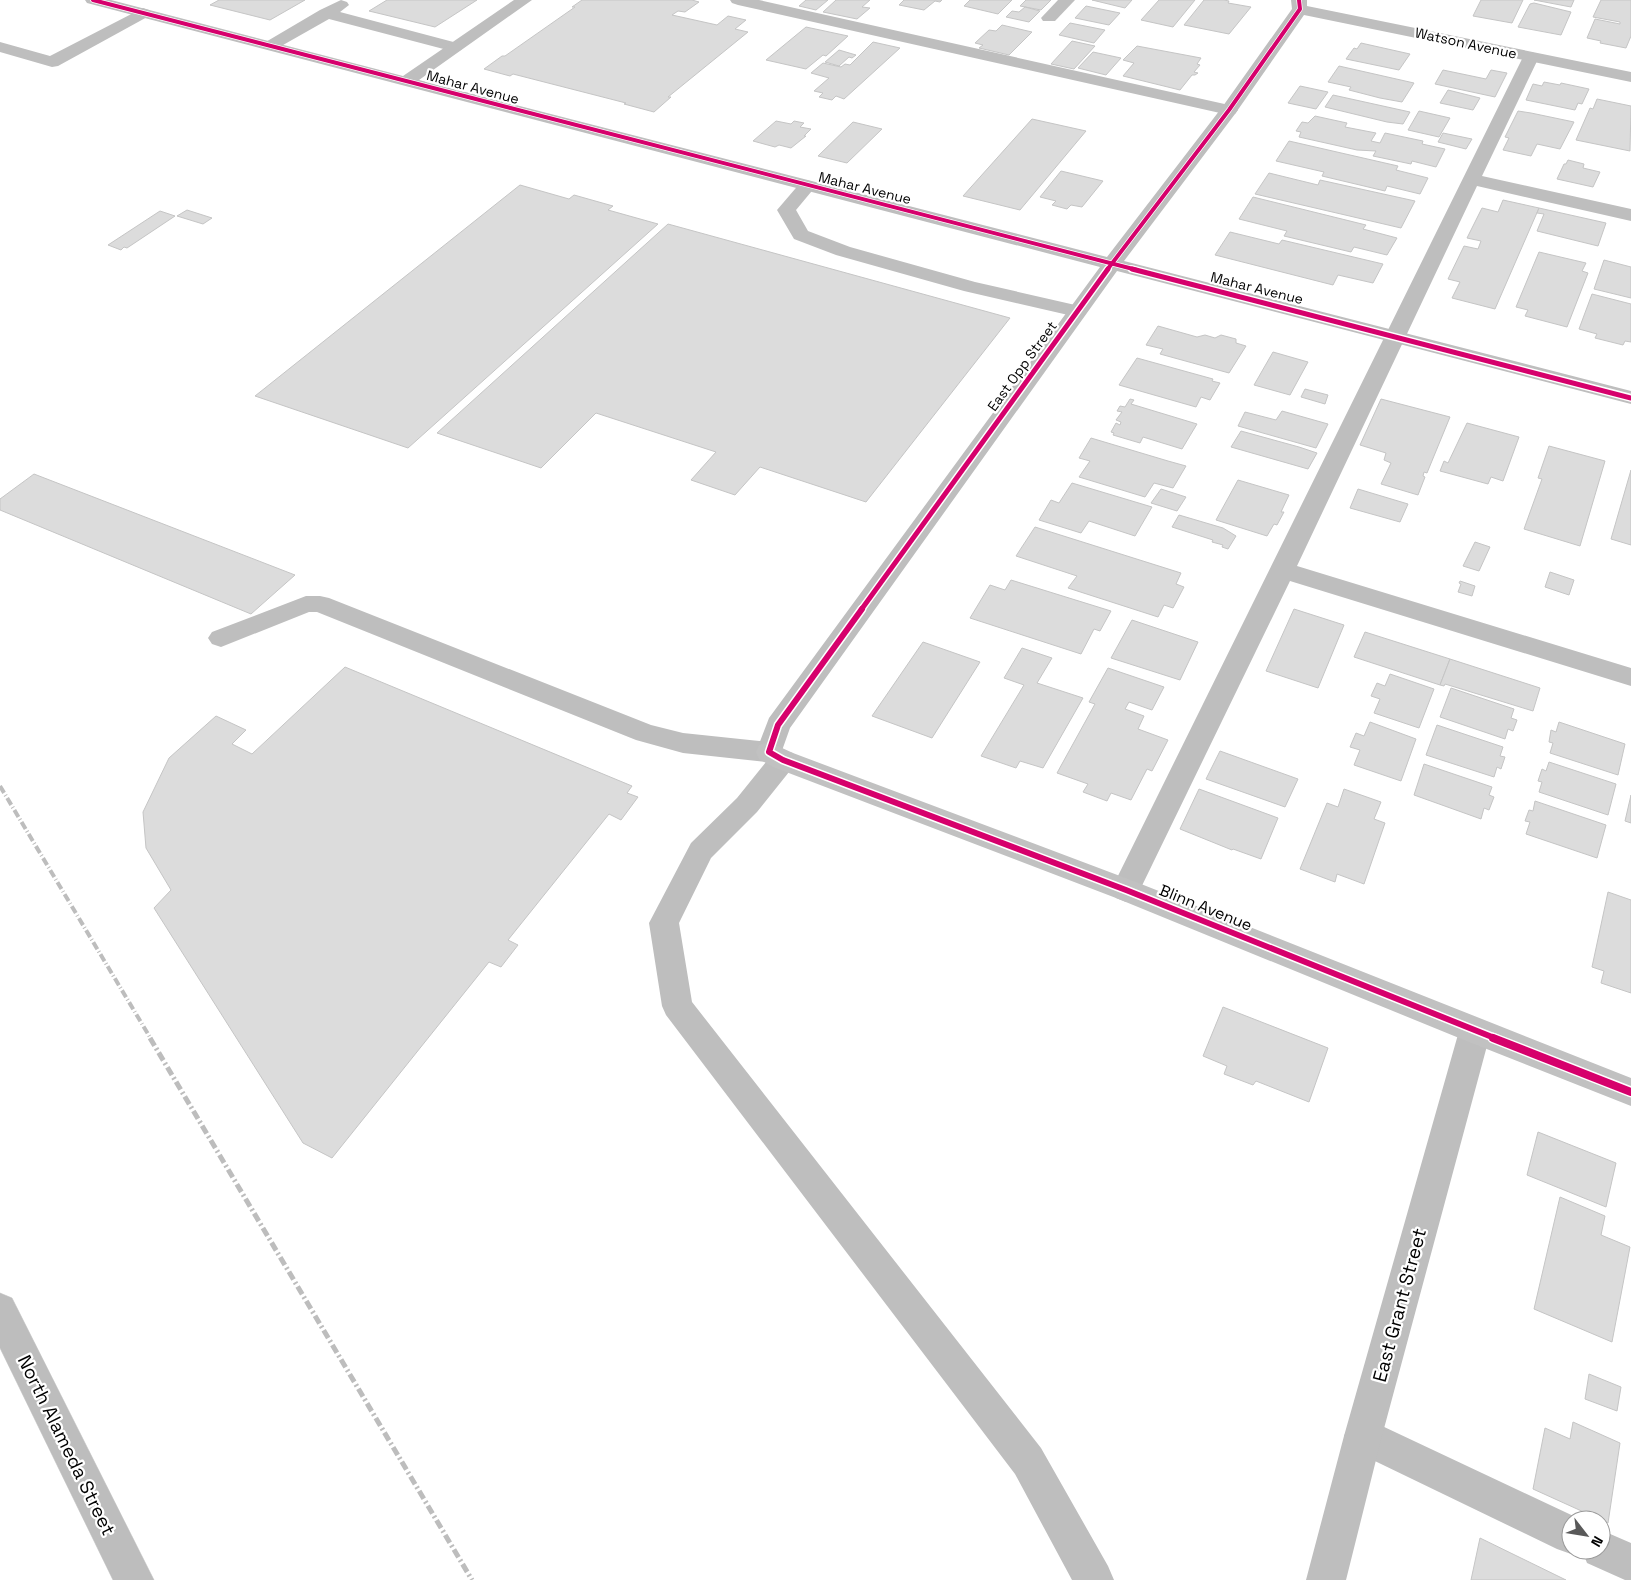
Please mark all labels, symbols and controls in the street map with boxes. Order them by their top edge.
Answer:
street label: Watson Avenue [1413,23,1519,63]
street label: Mahar Avenue [425,66,521,108]
street label: Mahar Avenue [817,168,913,208]
street label: Mahar Avenue [1209,268,1305,308]
street label: East Opp Street [983,317,1061,415]
street label: Blinn Avenue [1156,879,1255,936]
street label: East Grant Street [1367,1225,1432,1385]
street label: North Alameda Street [12,1351,121,1540]
north arrow [1561,1510,1611,1560]
text: N [1587,1533,1607,1550]

